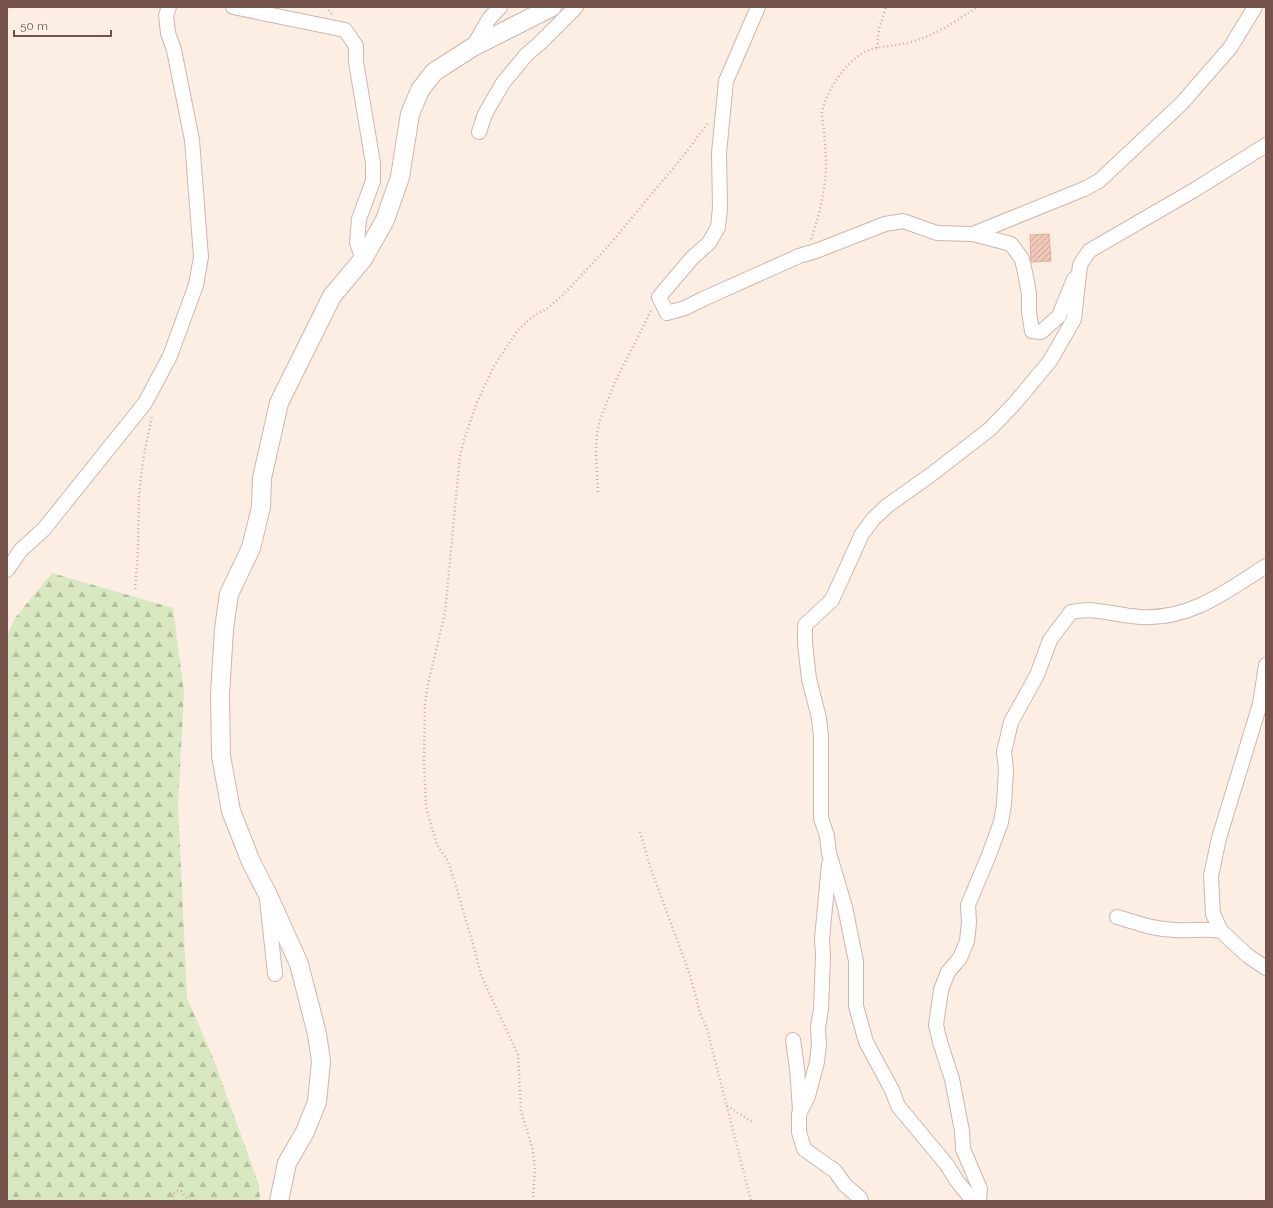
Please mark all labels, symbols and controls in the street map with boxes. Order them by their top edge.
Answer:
scale bar [14,12,111,38]
text: 50 m [20,19,48,33]

